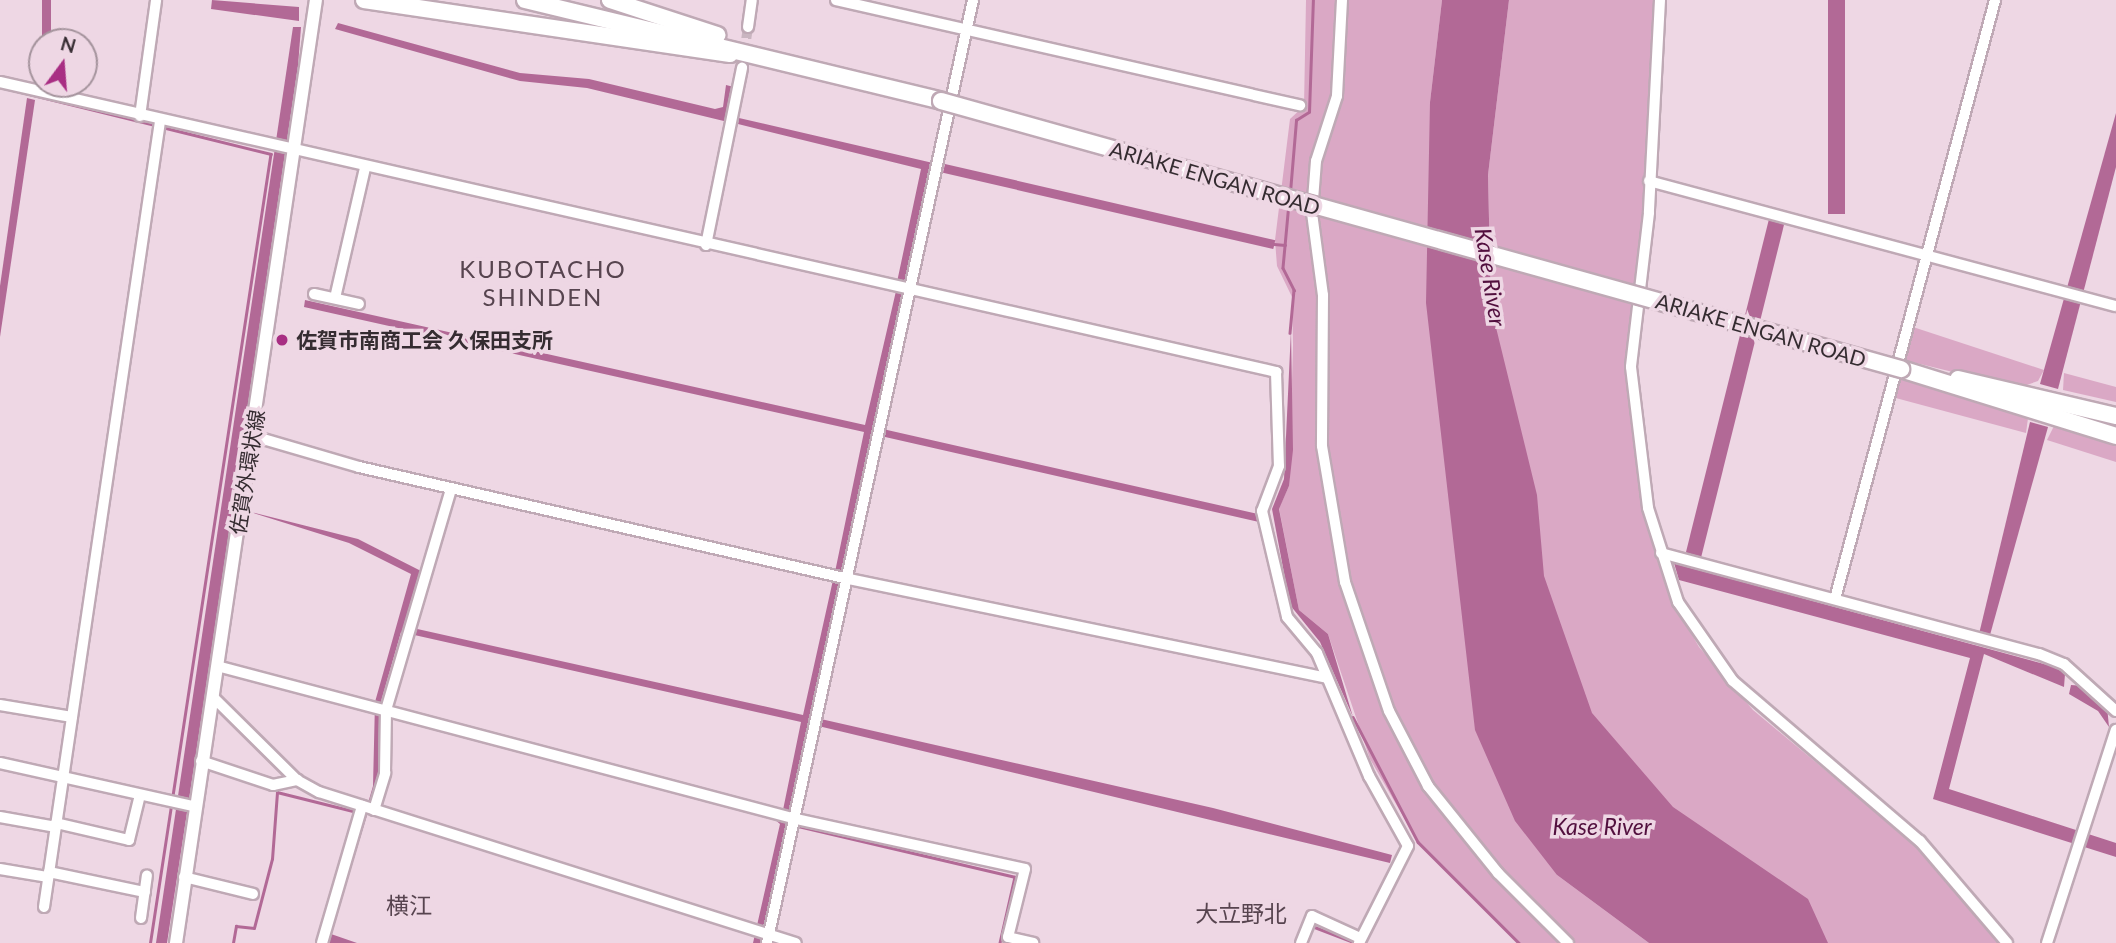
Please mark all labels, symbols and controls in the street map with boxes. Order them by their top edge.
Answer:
north arrow [28,28,98,98]
text: N [58,31,79,57]
street label: ARIAKE ENGAN ROAD [1107,136,1323,220]
water label: Kase River [1470,226,1512,328]
district label: KUBOTACHO SHINDEN [460,255,626,311]
street label: ARIAKE ENGAN ROAD [1653,288,1869,372]
place label: 佐賀市南商工会 久保田支所 [296,327,553,353]
marker: 佐賀市南商工会 久保田支所 [274,332,290,348]
street label: 佐賀外環状線 [225,408,269,536]
water label: Kase River [1552,812,1652,840]
district label: 横江 [386,891,432,919]
district label: 大立野北 [1195,899,1287,927]

